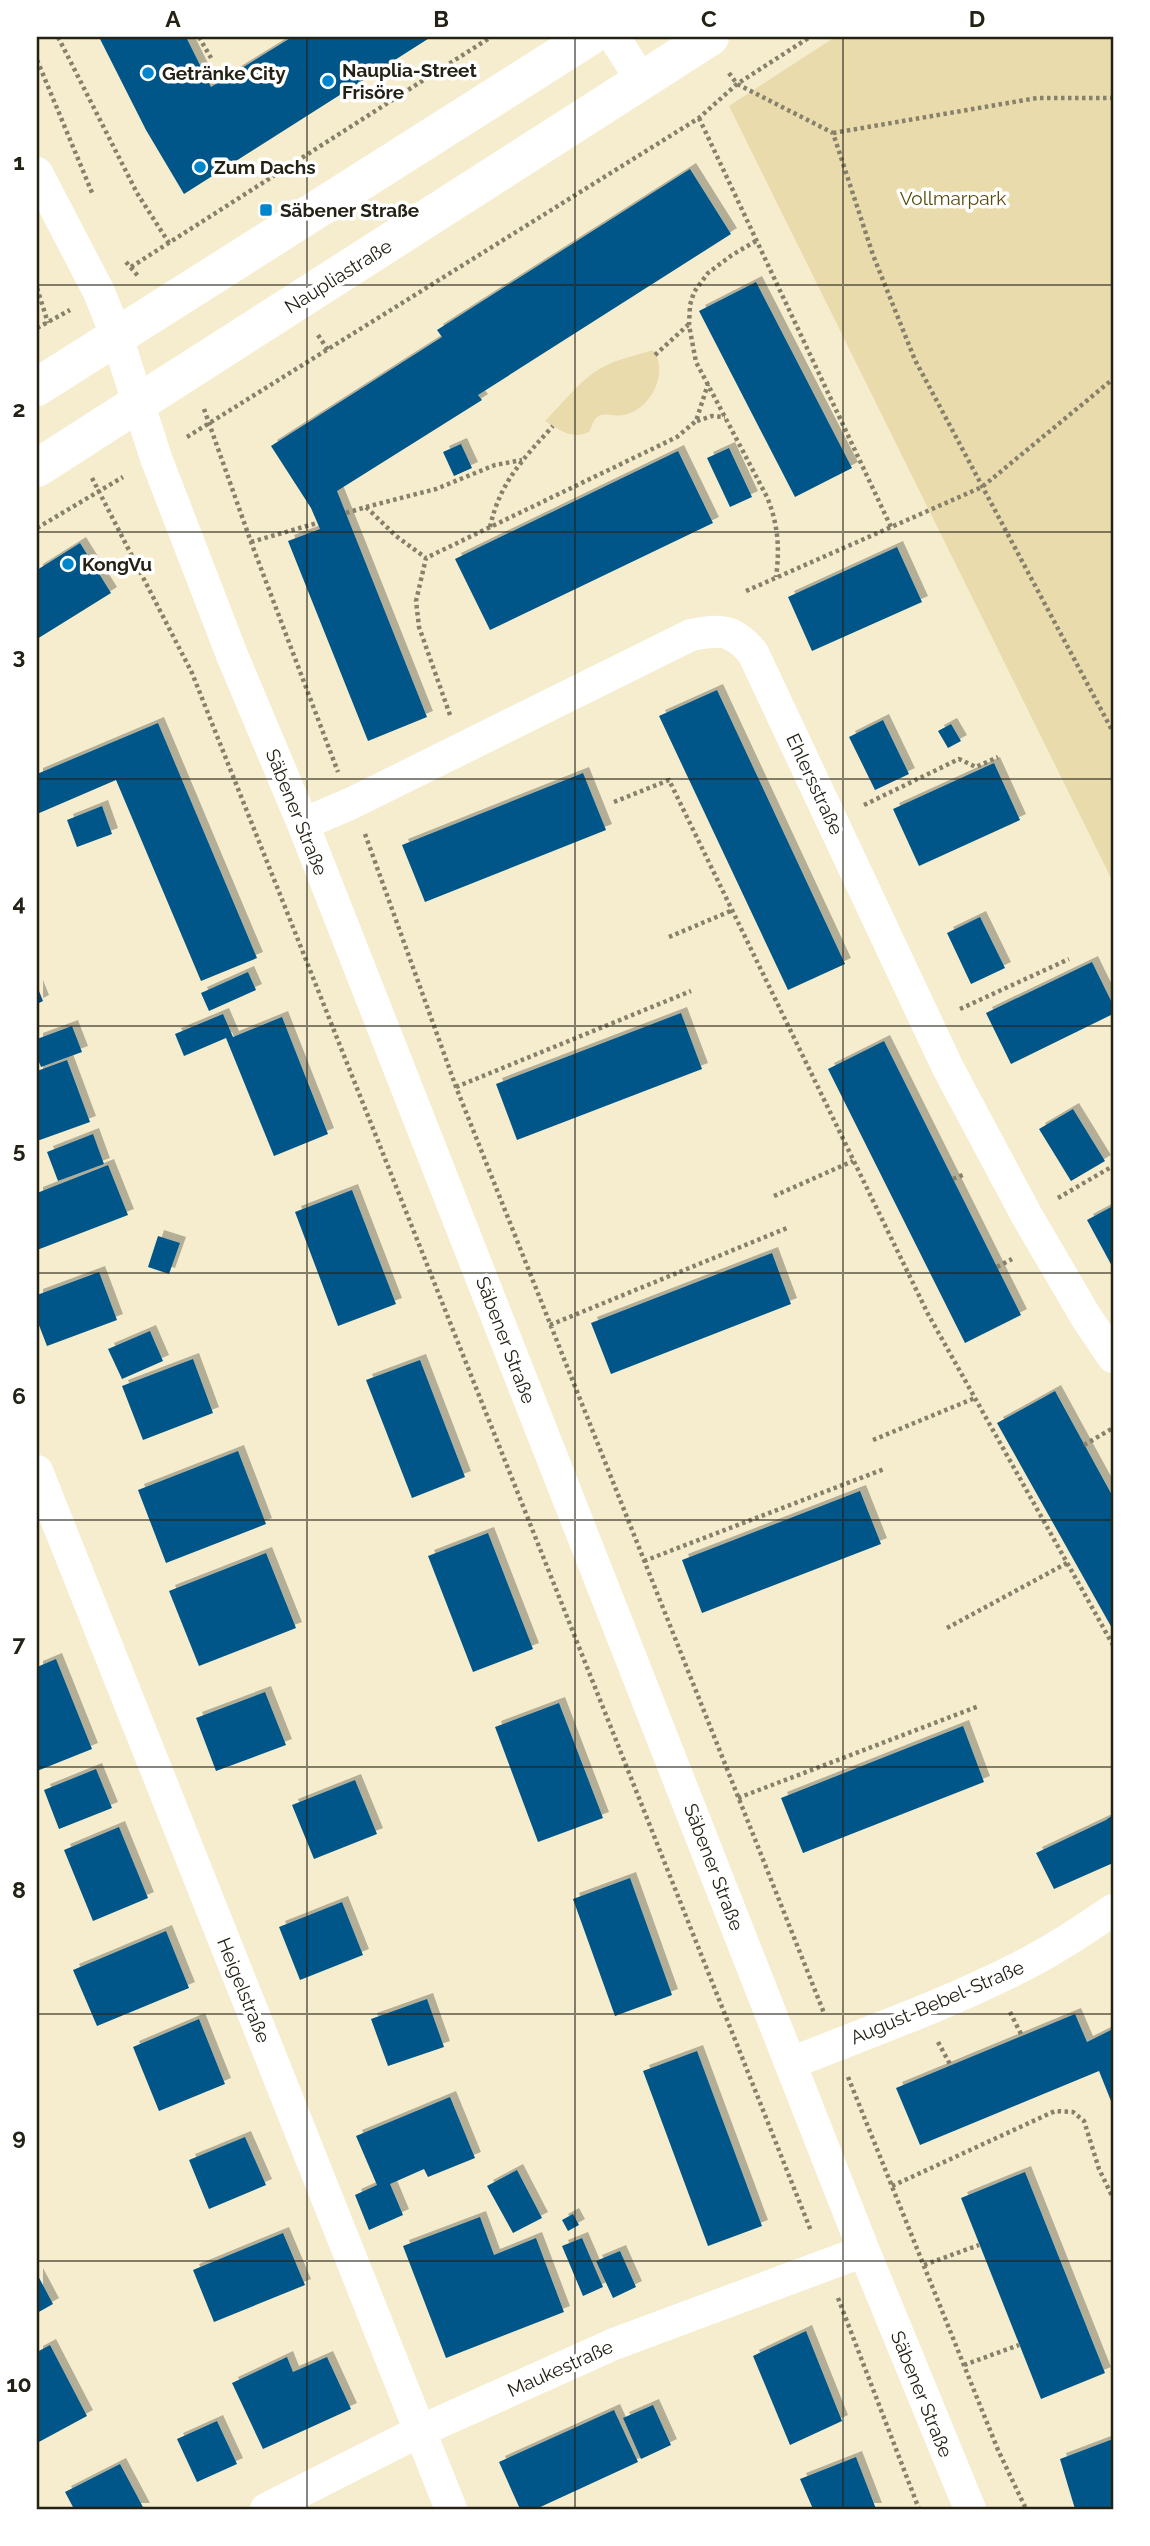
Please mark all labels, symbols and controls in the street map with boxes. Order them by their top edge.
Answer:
text: A [165,5,181,32]
text: B [433,5,449,32]
text: C [701,5,717,32]
text: D [969,5,985,32]
place label: Nauplia-Street Frisöre [342,59,477,103]
place label: Getränke City [162,62,286,84]
marker: Getränke City [140,65,156,81]
marker: Nauplia-Street Frisöre [320,73,336,89]
text: 1 [13,148,25,175]
place label: Zum Dachs [214,156,316,178]
marker: Zum Dachs [192,159,208,175]
park label: Vollmarpark [900,187,1006,209]
place label: Säbener Straße [280,199,419,221]
marker: Säbener Straße [258,202,274,218]
street label: Naupliastraße [281,234,395,318]
text: 2 [13,395,25,422]
place label: KongVu [82,553,152,575]
marker: KongVu [60,556,76,572]
text: 3 [13,642,25,669]
street label: Ehlersstraße [782,730,848,838]
street label: Säbener Straße [262,746,332,878]
text: 4 [12,889,26,916]
text: 5 [13,1136,26,1163]
street label: Säbener Straße [472,1273,540,1407]
text: 6 [12,1382,26,1409]
text: 7 [13,1629,26,1656]
street label: Säbener Straße [680,1800,748,1934]
text: 8 [12,1876,26,1903]
street label: Heigelstraße [213,1934,275,2046]
street label: August-Bebel-Straße [847,1955,1027,2049]
text: 9 [12,2123,26,2150]
street label: Säbener Straße [887,2328,957,2460]
street label: Maukestraße [504,2335,616,2401]
text: 10 [6,2370,32,2397]

